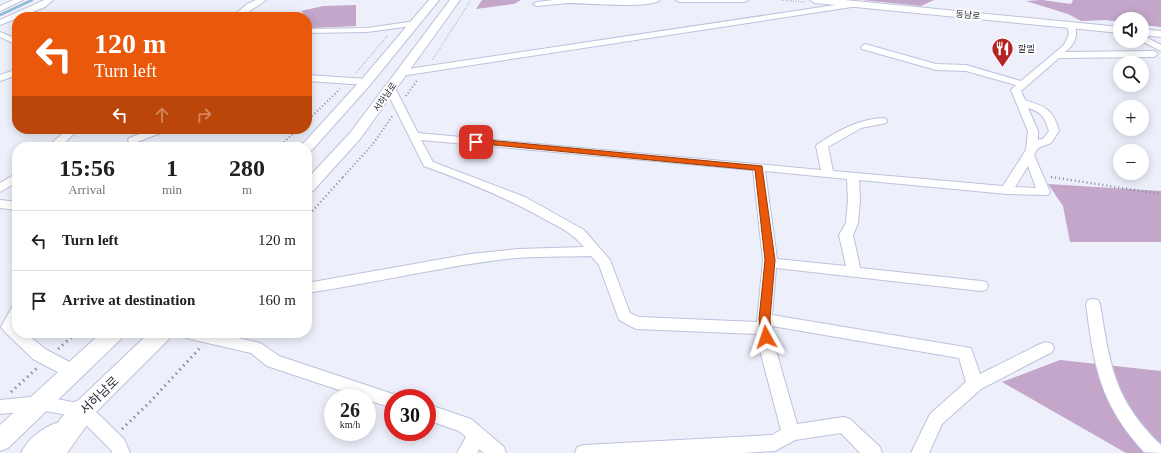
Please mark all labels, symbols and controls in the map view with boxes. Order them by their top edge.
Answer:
street label: 동남로 [955,9,981,21]
map controls [1113,12,1149,180]
button: sound [1113,12,1149,48]
icon: left [28,28,80,80]
text: 120 m [94,28,166,59]
restaurant icon: 깔멜 [989,36,1015,69]
place label: 깔멜 [1018,44,1035,54]
button: search [1113,56,1149,92]
text: Turn left [94,61,157,81]
street label: 서하남로 [371,81,399,113]
button: + [1113,100,1149,136]
icon: left [109,104,131,126]
icon: ahead [151,104,173,126]
icon: right [193,104,215,126]
pin [459,125,493,159]
icon: arrive [465,131,487,153]
button: − [1113,144,1149,180]
text: 15:56 [59,155,115,181]
text: 1 [166,155,178,181]
text: 280 [229,155,265,181]
text: Arrival [68,182,106,197]
text: min [162,182,182,197]
text: m [242,182,252,197]
icon: left [28,230,50,252]
text: Turn left [62,232,119,248]
text: 120 m [258,232,296,248]
icon: arrive [28,290,50,312]
text: Arrive at destination [62,292,195,308]
text: 160 m [258,292,296,308]
position arrow [745,316,787,358]
street label: 서하남로 [77,373,122,417]
speed limit sign: 30 [384,389,436,441]
text: 26 [340,399,360,421]
text: km/h [340,419,360,430]

